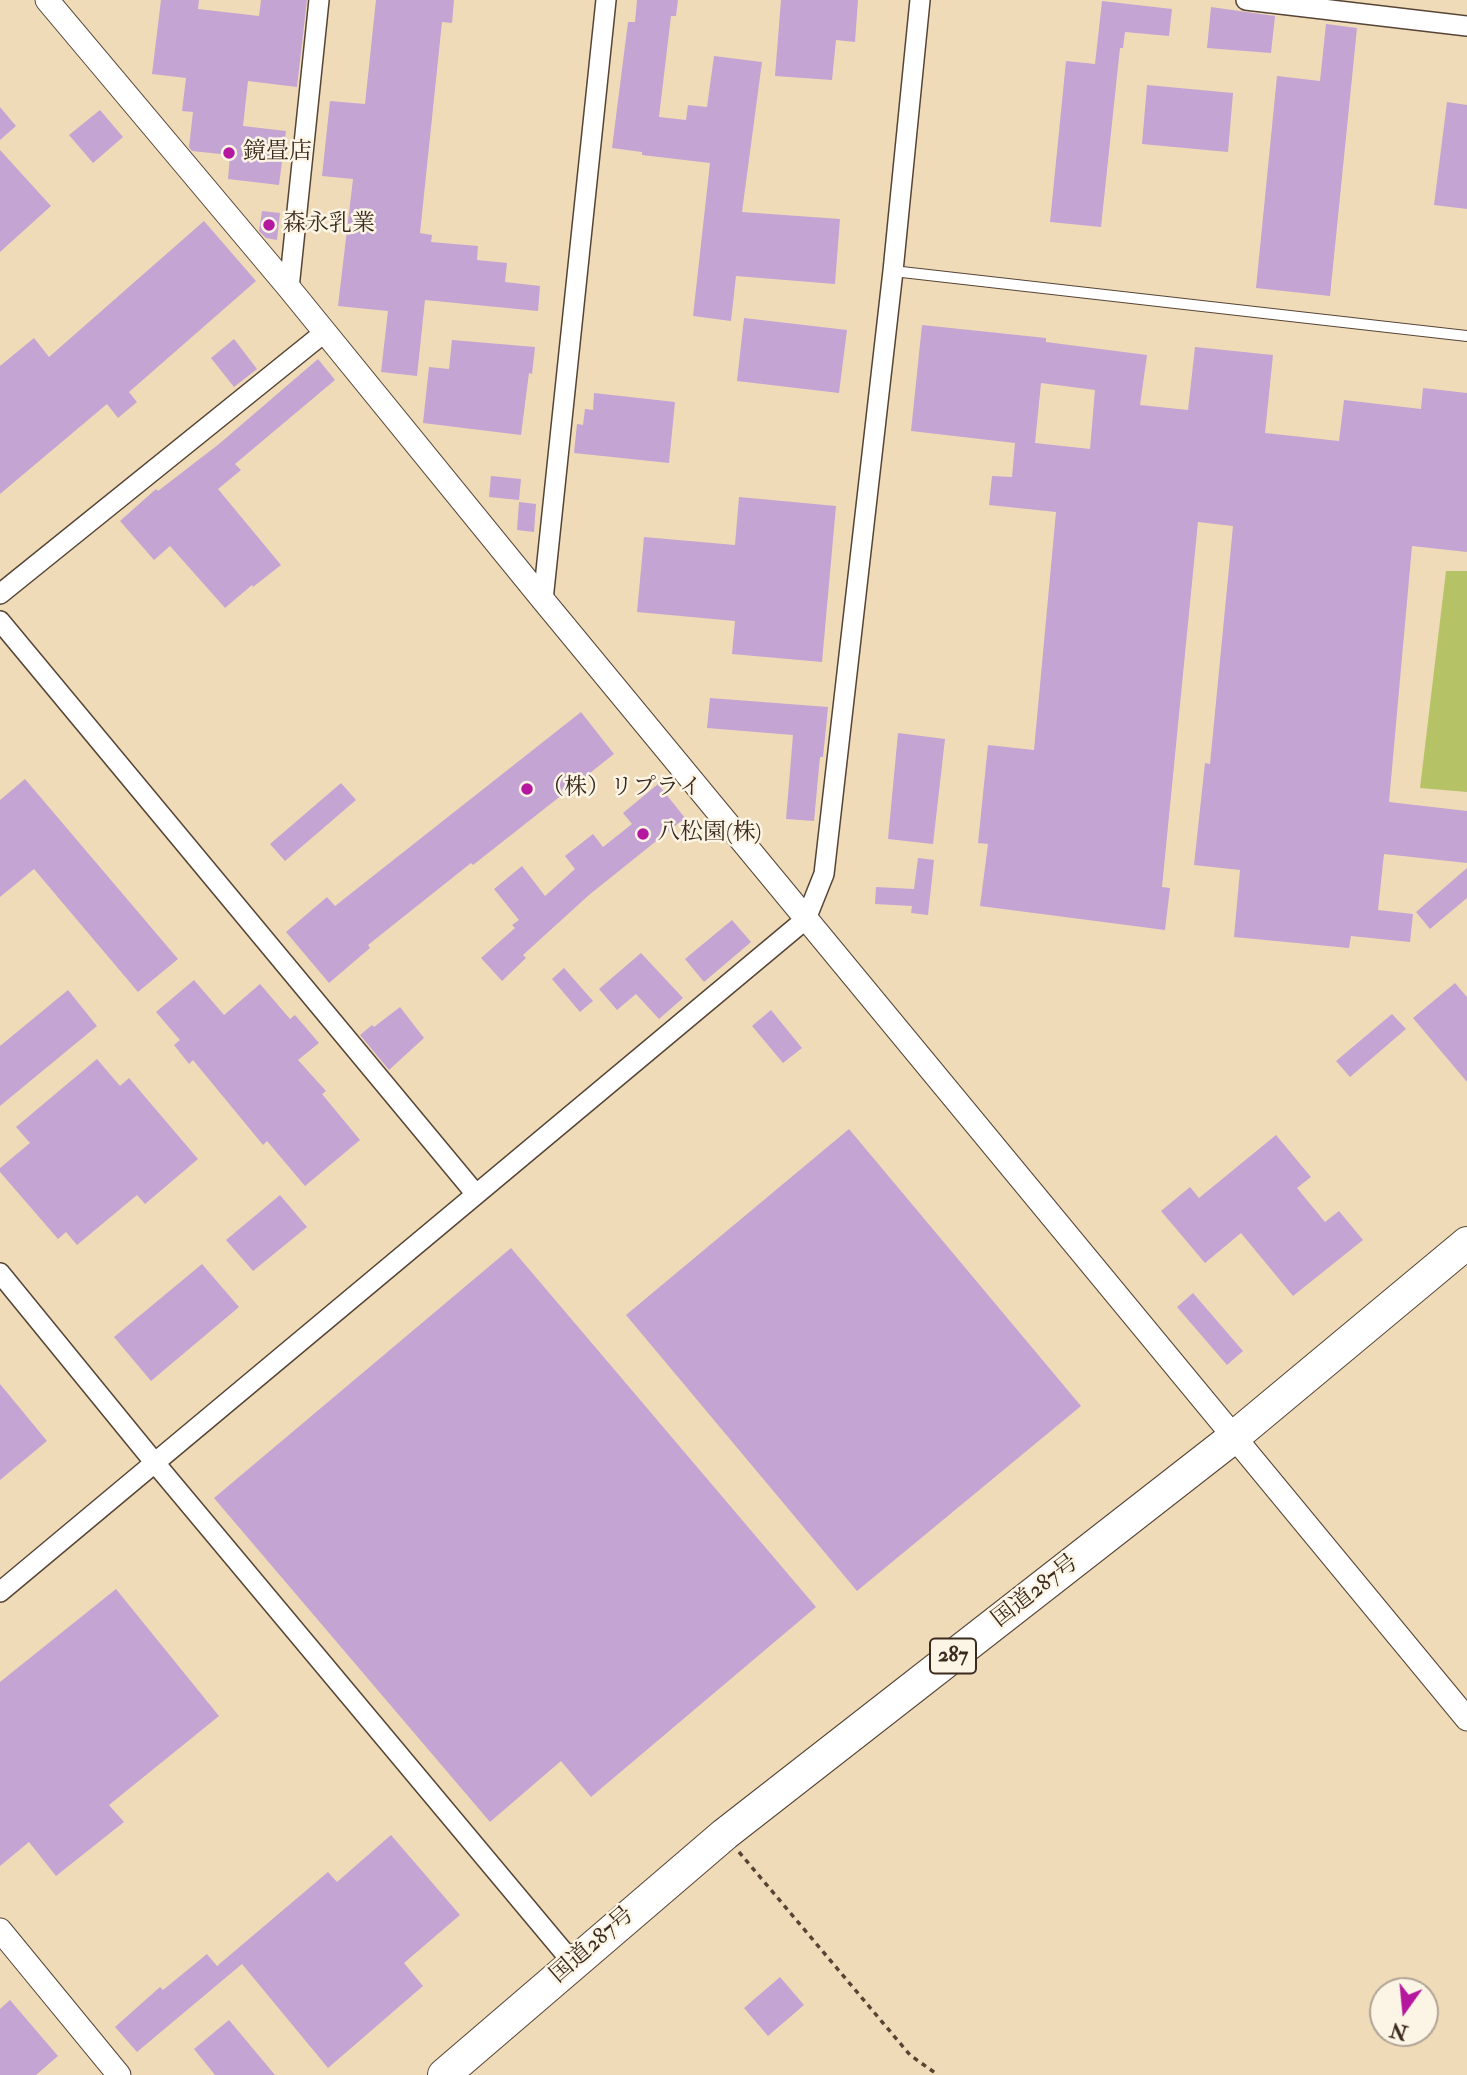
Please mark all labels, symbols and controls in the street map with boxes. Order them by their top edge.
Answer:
place label: 鏡畳店 [243,139,312,167]
marker: 鏡畳店 [221,145,237,161]
place label: 森永乳業 [283,211,375,239]
marker: 森永乳業 [261,217,277,233]
place label: （株）リプライ [541,775,702,803]
marker: （株）リプライ [519,781,535,797]
place label: 八松園(株) [657,820,762,848]
marker: 八松園(株) [635,826,651,842]
street label: 国道287号 [987,1550,1085,1634]
road number: 287 [930,1638,976,1674]
street label: 国道287号 [545,1902,641,1990]
north arrow [1369,1977,1439,2047]
text: N [1388,2017,1410,2044]

